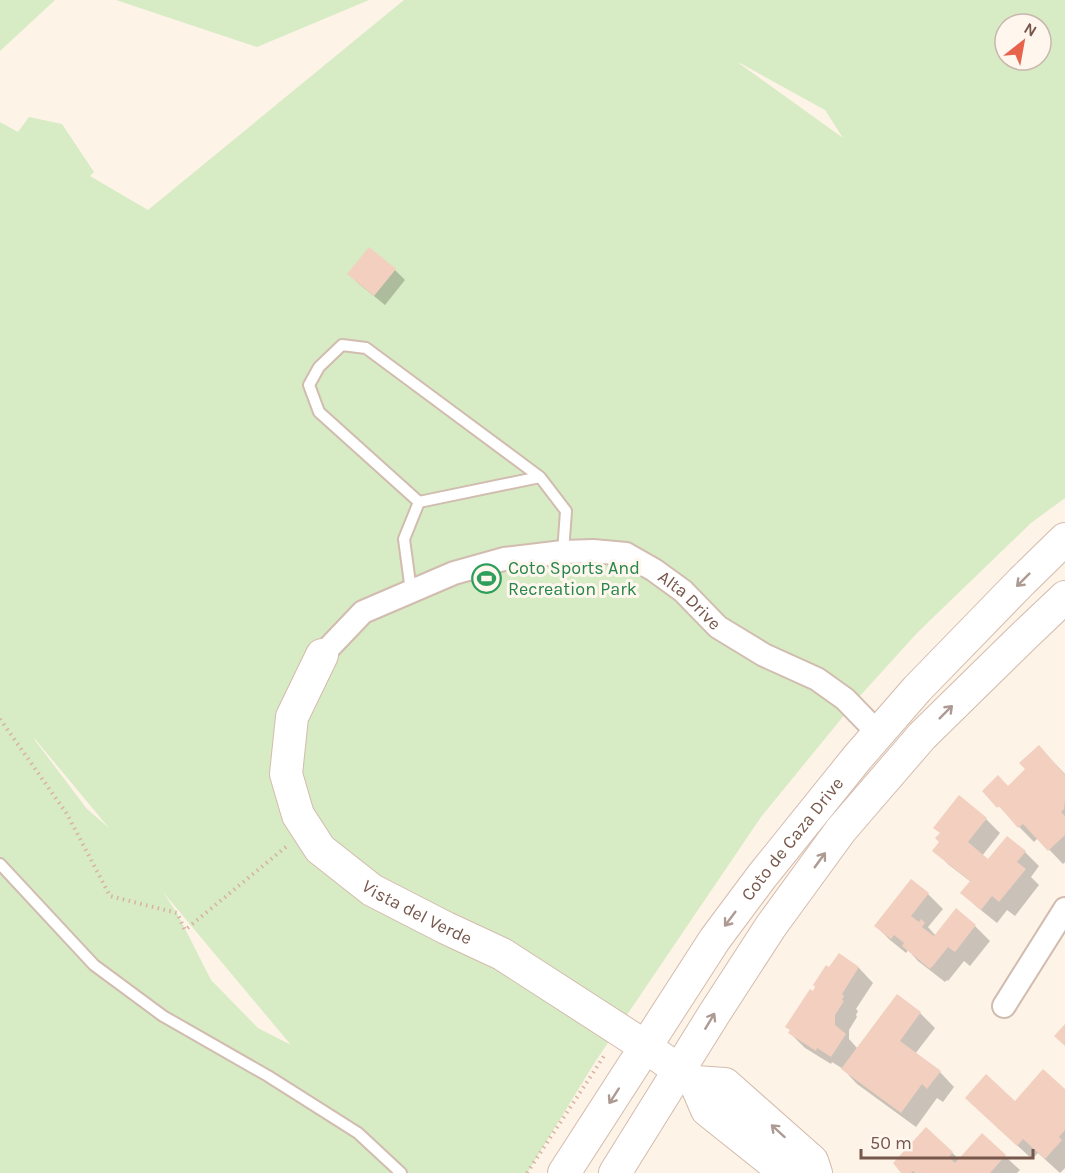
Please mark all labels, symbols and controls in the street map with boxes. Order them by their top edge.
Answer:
north arrow [993,12,1053,72]
text: N [1021,18,1040,41]
place label: Coto Sports And Recreation Park [508,557,640,600]
sports icon: Coto Sports And Recreation Park [471,562,503,594]
street label: Alta Drive [654,566,726,635]
one-way arrow [1015,573,1030,587]
one-way arrow [939,705,954,720]
street label: Coto de Caza Drive [736,773,848,905]
one-way arrow [813,853,826,869]
street label: Vista del Verde [357,875,476,950]
one-way arrow [723,911,736,927]
one-way arrow [704,1013,716,1030]
one-way arrow [608,1087,620,1104]
scale bar [861,1122,1034,1160]
one-way arrow [770,1124,785,1138]
text: 50 m [870,1132,912,1154]

